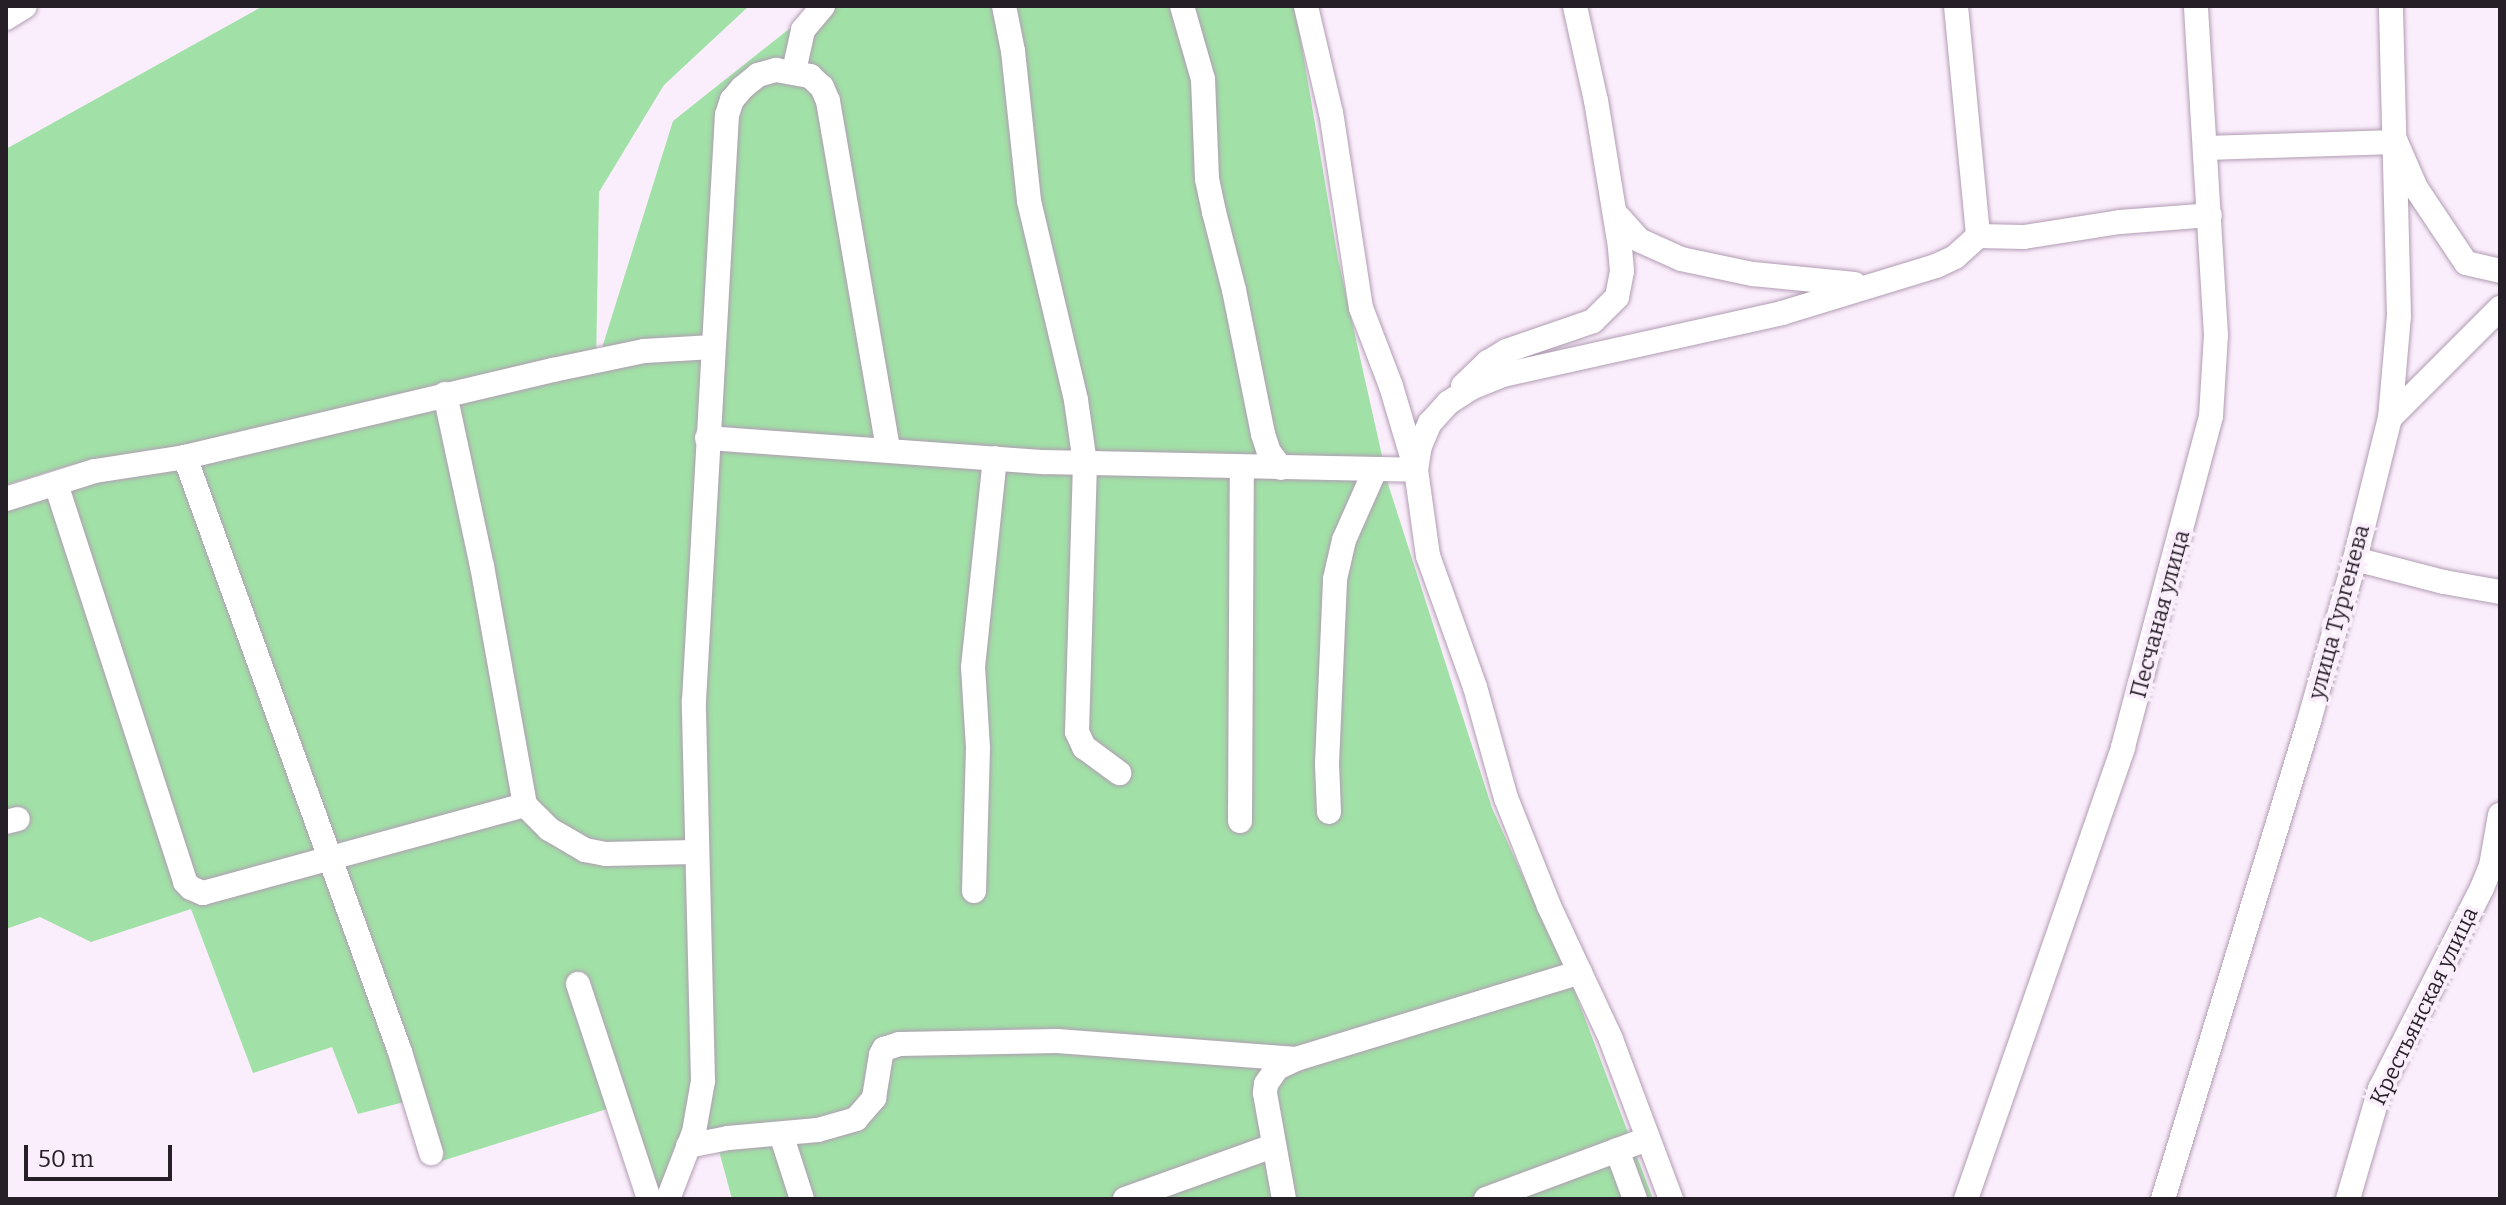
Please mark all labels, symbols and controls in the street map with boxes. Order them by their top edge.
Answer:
street label: улица Тургенева [2303,522,2375,702]
street label: Песчаная улица [2125,527,2195,701]
street label: Крестьянская улица [2365,903,2483,1109]
scale bar [28,1129,176,1179]
text: 50 m [38,1145,94,1173]

